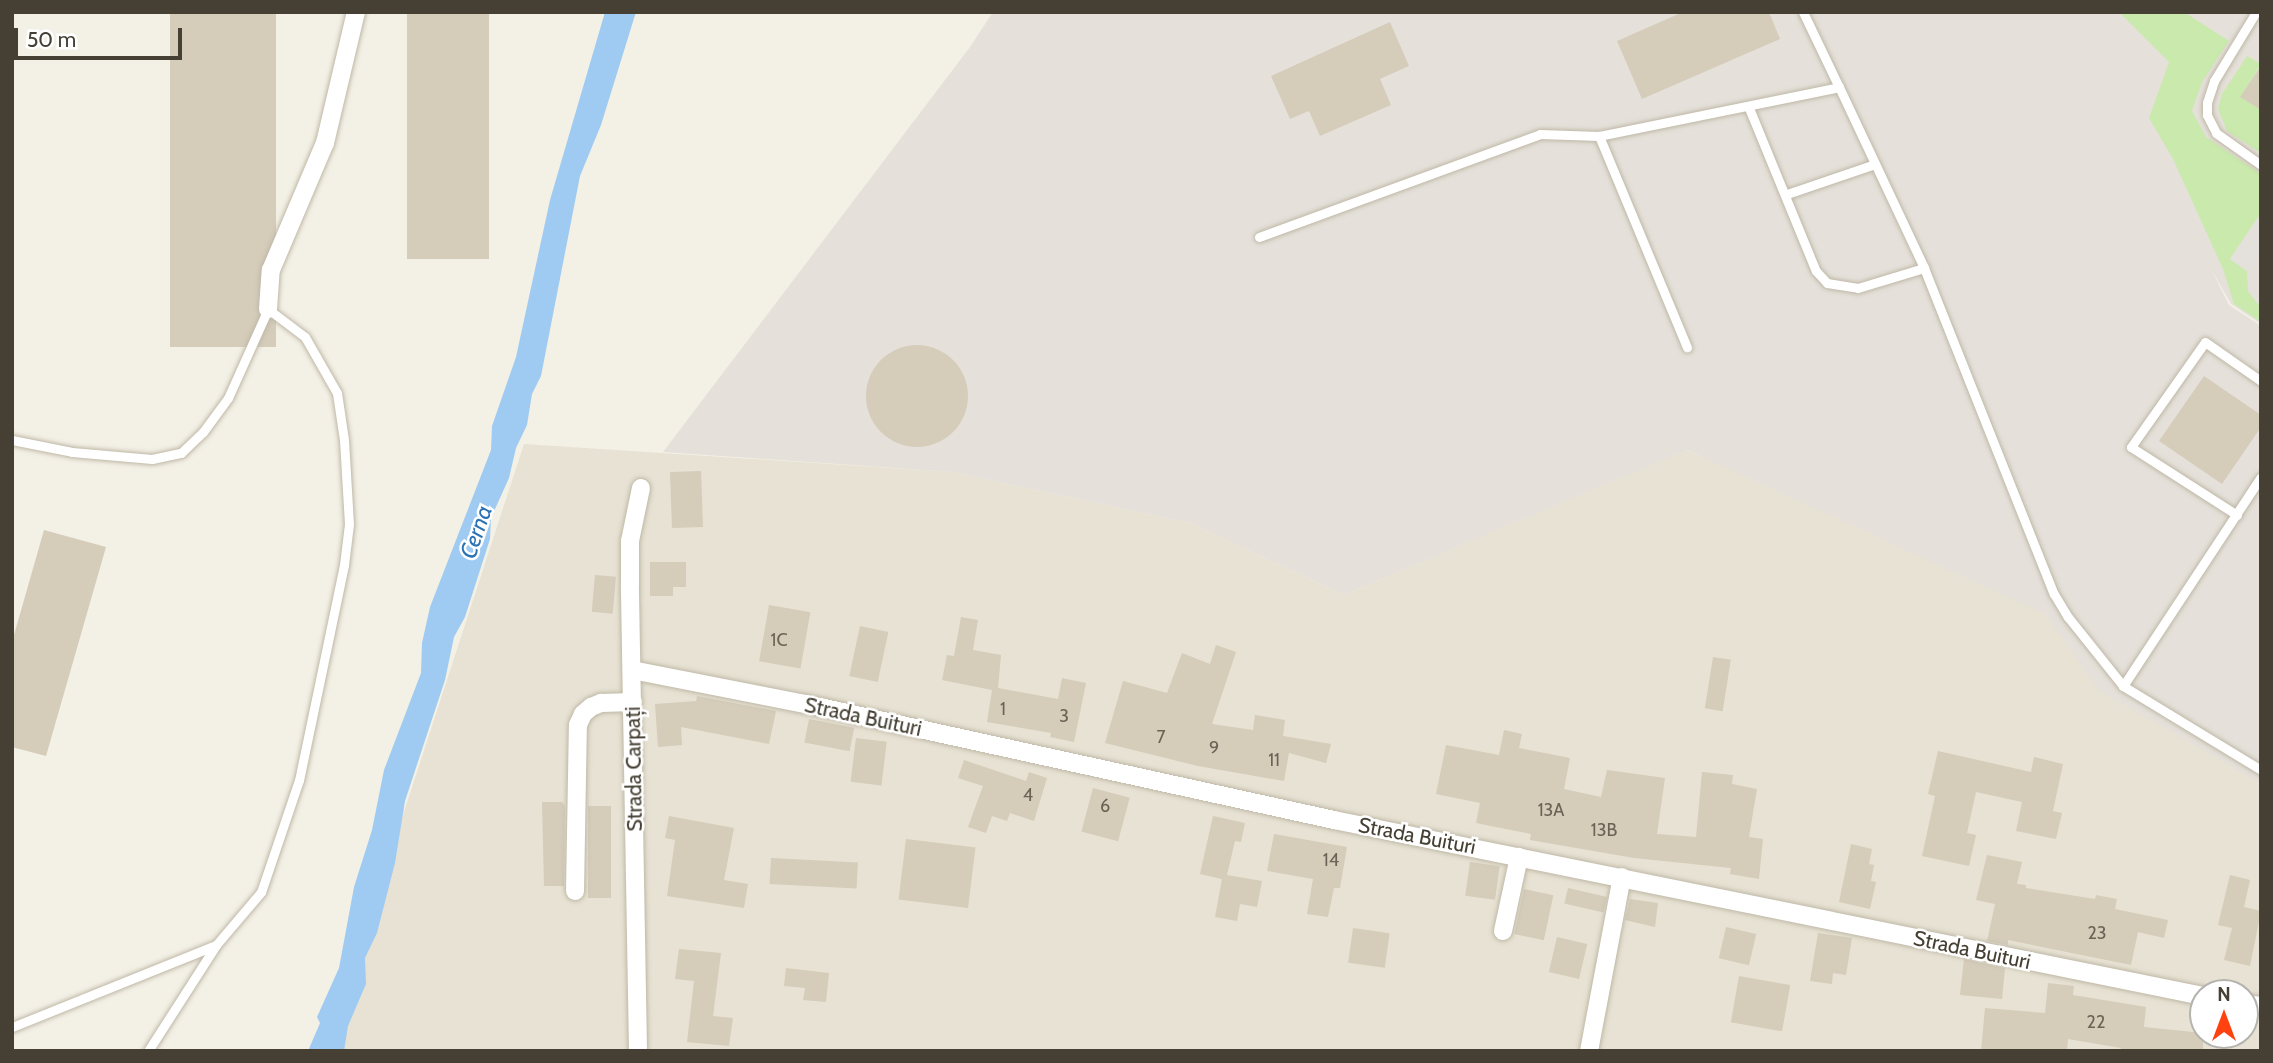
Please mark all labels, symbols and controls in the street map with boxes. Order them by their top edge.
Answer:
scale bar [18,14,186,58]
text: 50 m [27,27,76,52]
water label: Cerna [454,502,498,562]
house number: 1C [771,629,787,651]
street label: Strada Buituri [802,692,924,742]
house number: 1 [1000,698,1006,720]
house number: 3 [1059,705,1069,727]
street label: Strada Carpați [620,706,648,832]
house number: 7 [1156,726,1166,748]
house number: 9 [1209,737,1219,759]
house number: 11 [1268,749,1280,771]
house number: 4 [1023,784,1033,806]
house number: 6 [1100,795,1110,817]
house number: 13A [1538,799,1564,821]
street label: Strada Buituri [1356,812,1478,860]
house number: 13B [1591,819,1617,841]
house number: 14 [1323,849,1339,871]
house number: 23 [2087,922,2107,944]
street label: Strada Buituri [1911,925,2033,975]
north arrow [2189,979,2259,1049]
text: N [2217,983,2231,1006]
house number: 22 [2087,1011,2105,1033]

